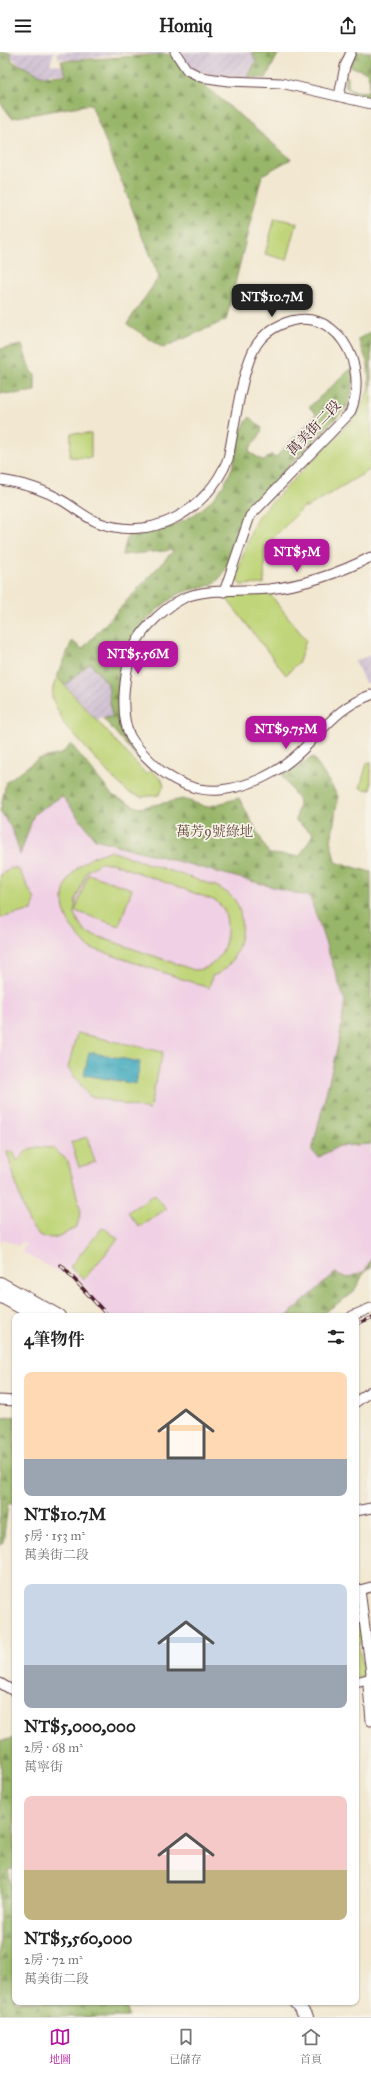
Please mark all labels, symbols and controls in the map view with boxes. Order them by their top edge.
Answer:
icon: menu [12,15,34,37]
text: Homiq [159,15,212,37]
icon: share [337,15,359,37]
pin: NT$10.7M [231,284,313,318]
text: NT$10.7M [241,289,303,305]
street label: 萬美街二段 [284,397,344,459]
pin: NT$5M [269,539,325,573]
text: NT$5M [273,544,321,560]
pin: NT$5.56M [97,641,179,675]
text: NT$5.56M [107,646,169,662]
pin: NT$9.75M [245,716,327,750]
text: NT$9.75M [254,721,318,737]
park label: 萬芳9號綠地 [176,823,254,840]
icon: filters [325,1326,347,1348]
text: 4筆物件 [24,1329,84,1350]
icon: home [150,1398,222,1470]
text: NT$10.7M [24,1504,106,1525]
text: 5房 · 153 m² [24,1528,85,1544]
text: 萬美街二段 [24,1547,89,1563]
icon: home [150,1610,222,1682]
text: NT$5,000,000 [24,1716,136,1737]
text: 2房 · 68 m² [24,1740,83,1756]
text: 萬寧街 [24,1759,63,1775]
icon: home [150,1822,222,1894]
text: NT$5,560,000 [24,1928,132,1949]
text: 2房 · 72 m² [24,1952,83,1968]
text: 萬美街二段 [24,1971,89,1987]
tab: 地圖 [49,2026,71,2066]
tab: 已儲存 [169,2026,202,2066]
tab: 首頁 [300,2026,322,2066]

